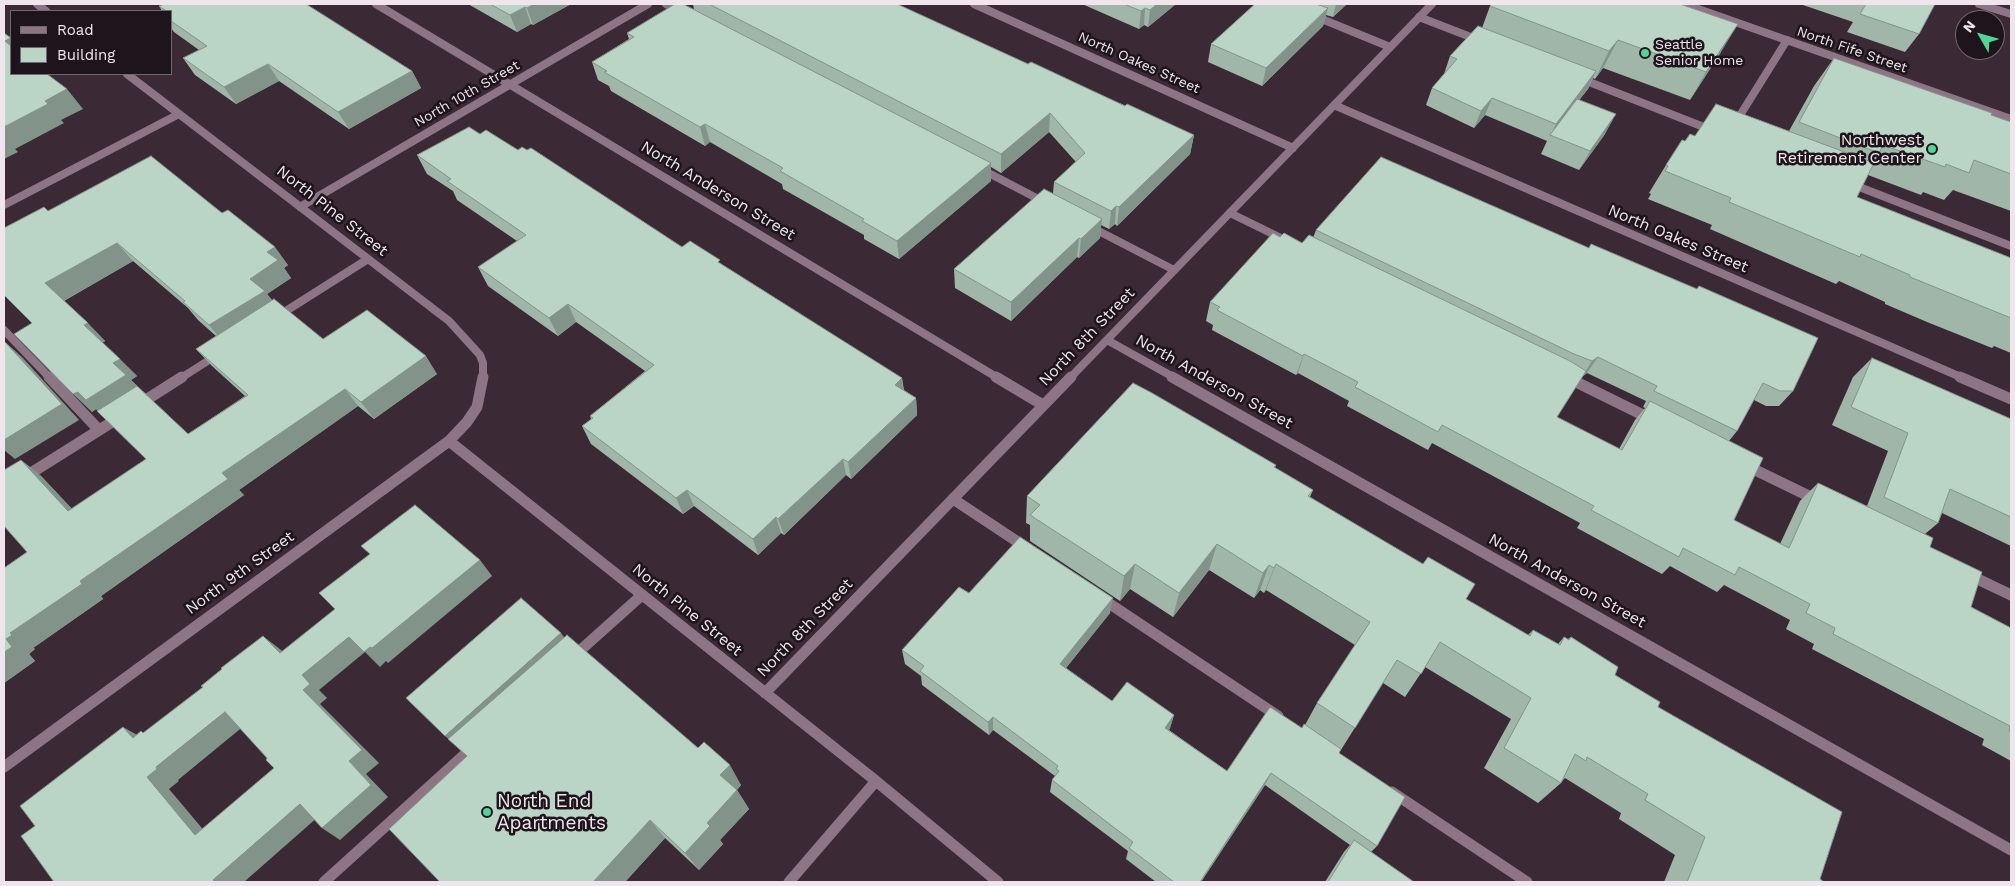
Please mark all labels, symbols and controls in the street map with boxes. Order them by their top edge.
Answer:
legend [10,10,172,75]
north arrow [1955,10,2005,60]
text: N [1959,17,1978,35]
text: Road [57,21,94,39]
street label: North Fife Street [1795,23,1909,77]
street label: North Oakes Street [1075,29,1203,97]
place label: Seattle Senior Home [1655,37,1743,70]
text: Building [57,46,115,64]
marker: Seattle Senior Home [1639,47,1651,59]
street label: North 10th Street [411,57,523,131]
place label: Northwest Retirement Center [1777,130,1922,168]
street label: North Anderson Street [637,137,799,245]
marker: Northwest Retirement Center [1926,143,1938,155]
street label: North Pine Street [272,162,392,260]
street label: North Oakes Street [1605,201,1751,277]
street label: North 8th Street [1035,284,1139,390]
street label: North Anderson Street [1132,331,1296,433]
street label: North 9th Street [182,527,298,619]
street label: North Anderson Street [1485,530,1649,632]
street label: North Pine Street [628,560,746,660]
street label: North 8th Street [753,575,857,681]
place label: North End Apartments [497,790,606,834]
marker: North End Apartments [481,806,493,818]

